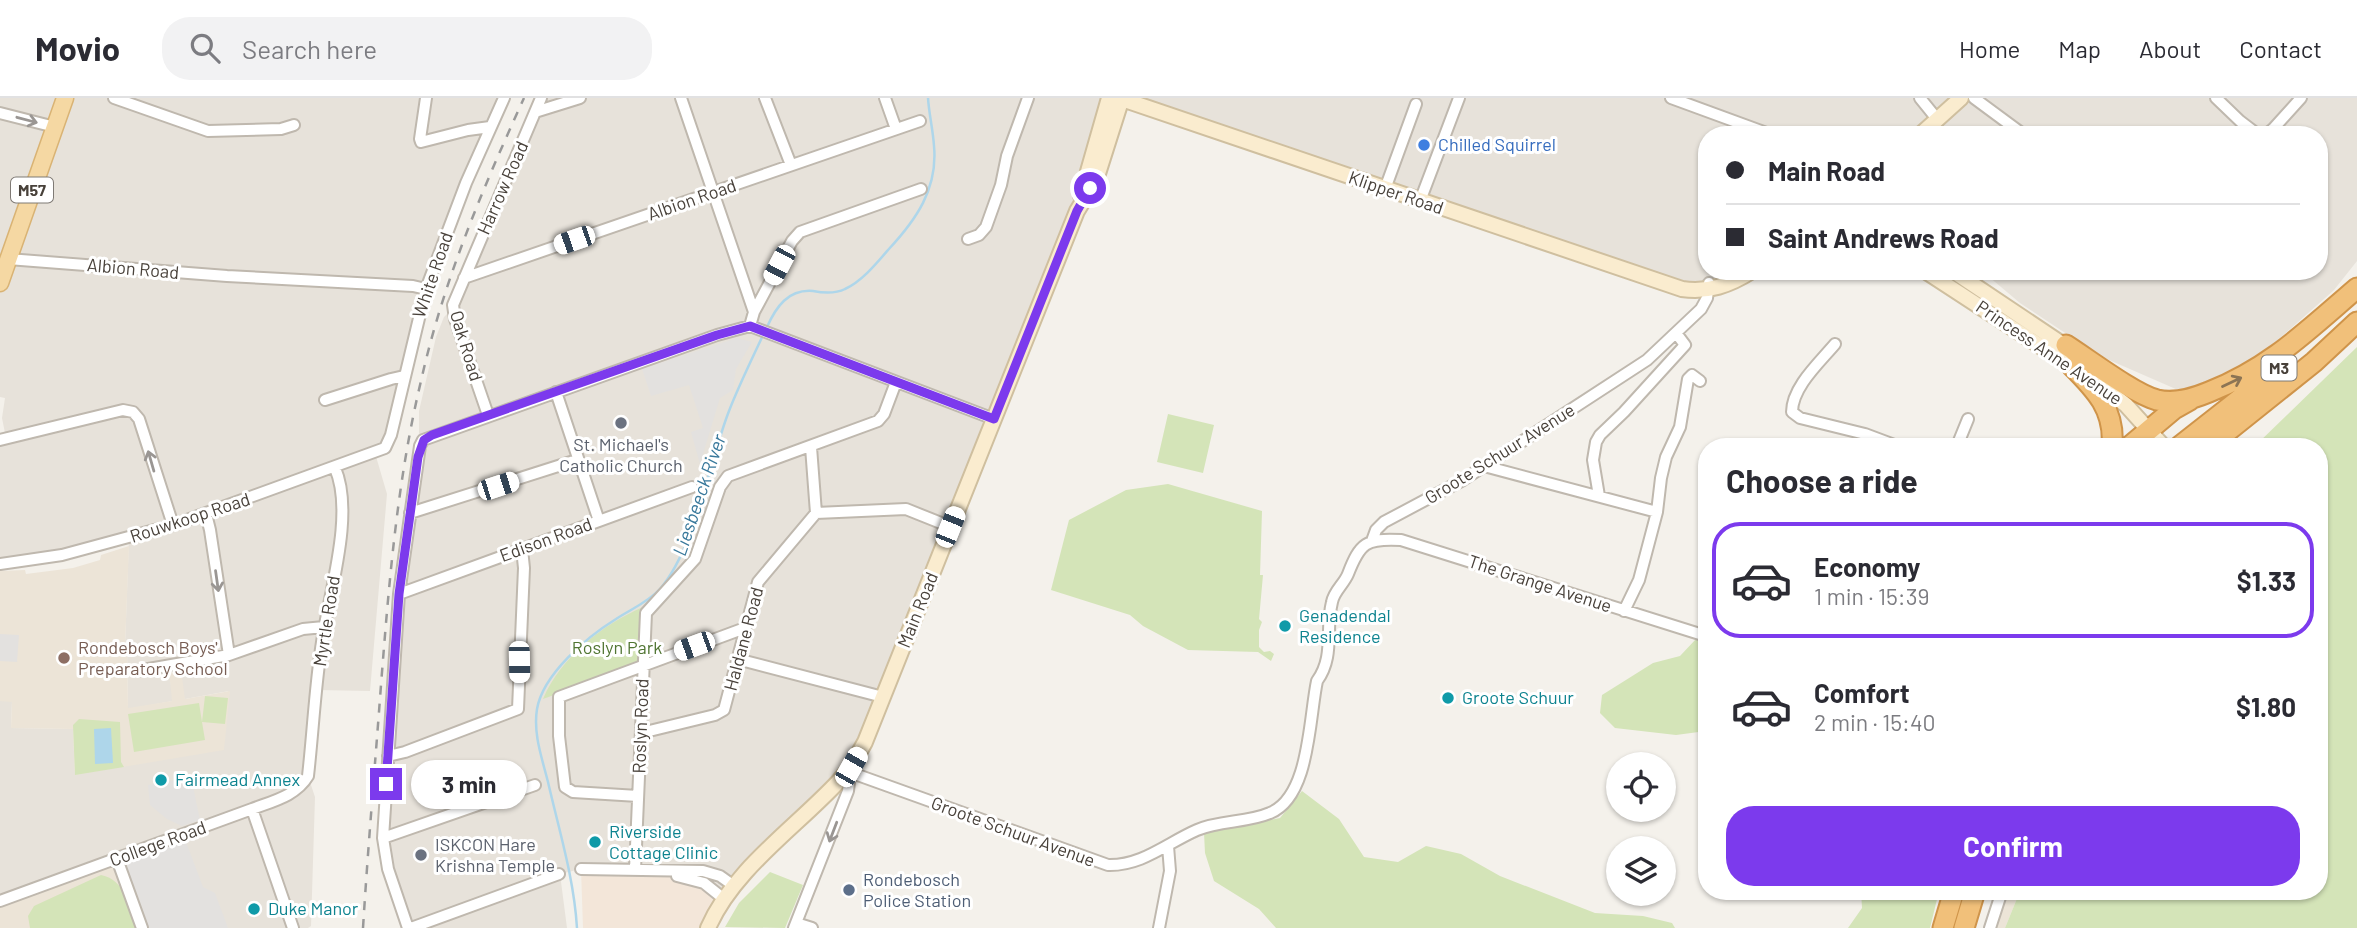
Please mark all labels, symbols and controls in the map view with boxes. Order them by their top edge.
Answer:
search box [162,17,652,80]
text: Movio [35,28,120,68]
icon: search [186,29,224,67]
text: Search here [242,33,377,64]
text: Home [1959,34,2020,63]
text: Map [2058,34,2101,63]
text: About [2139,34,2201,63]
text: Contact [2239,34,2322,63]
one-way arrow [16,114,38,127]
place label: Chilled Squirrel [1438,133,1556,155]
marker: Chilled Squirrel [1416,137,1432,153]
street label: Harrow Road [472,138,532,238]
text: Main Road [1768,155,1885,186]
street label: Klipper Road [1346,166,1447,219]
route start [1074,172,1106,204]
street label: Albion Road [644,174,739,224]
road number: M57 [11,178,53,202]
text: Saint Andrews Road [1768,222,1999,253]
car [551,223,598,257]
street label: White Road [407,229,457,321]
car [760,242,799,288]
street label: Albion Road [86,253,180,283]
street label: Princess Anne Avenue [1972,295,2127,409]
street label: Oak Road [446,308,488,384]
road number: M3 [2262,356,2296,380]
one-way arrow [2221,375,2242,388]
street label: Groote Schuur Avenue [1420,398,1579,508]
marker: St. Michael's Catholic Church [613,415,629,431]
water label: Liesbeeck River [667,430,730,558]
place label: St. Michael's Catholic Church [559,433,683,476]
one-way arrow [143,450,156,472]
text: Choose a ride [1726,461,1918,499]
car [475,470,522,502]
street label: Rouwkoop Road [127,487,253,547]
car [933,504,968,550]
street label: Edison Road [496,512,595,566]
street label: The Grange Avenue [1466,549,1615,617]
icon: car [1730,549,1793,612]
text: Economy [1814,551,1920,582]
text: $1.33 [2237,565,2296,596]
one-way arrow [211,569,224,592]
street label: Main Road [892,569,942,651]
street label: Myrtle Road [308,574,344,668]
text: 1 min · 15:39 [1814,582,1929,610]
street label: Haldane Road [719,584,767,693]
place label: Genadendal Residence [1299,604,1391,647]
marker: Genadendal Residence [1277,618,1293,634]
car [671,629,718,663]
place label: Rondebosch Boys' Preparatory School [78,636,228,679]
park label: Roslyn Park [572,636,662,658]
car [509,641,530,683]
marker: Rondebosch Boys' Preparatory School [56,650,72,666]
icon: car [1730,675,1793,738]
text: Comfort [1814,677,1910,708]
street label: Roslyn Road [627,678,653,774]
place label: Groote Schuur [1462,686,1574,708]
marker: Groote Schuur [1440,690,1456,706]
text: $1.80 [2236,691,2296,722]
text: 2 min · 15:40 [1814,708,1936,736]
car [832,744,871,790]
map controls [1606,752,1676,906]
button: locate [1606,752,1676,822]
callout: 3 min [410,760,526,808]
place label: Fairmead Annex [175,768,300,790]
route end [370,768,402,800]
text: 3 min [442,770,496,798]
marker: Fairmead Annex [153,772,169,788]
street label: Groote Schuur Avenue [928,791,1098,871]
button: Confirm [1726,806,2300,886]
street label: College Road [106,815,209,871]
place label: Riverside Cottage Clinic [609,820,718,863]
one-way arrow [826,821,838,842]
place label: ISKCON Hare Krishna Temple [435,833,555,876]
marker: Riverside Cottage Clinic [587,834,603,850]
button: layers [1606,836,1676,906]
marker: ISKCON Hare Krishna Temple [413,847,429,863]
place label: Rondebosch Police Station [863,868,971,911]
marker: Rondebosch Police Station [841,882,857,898]
place label: Duke Manor [268,897,359,919]
marker: Duke Manor [246,901,262,917]

